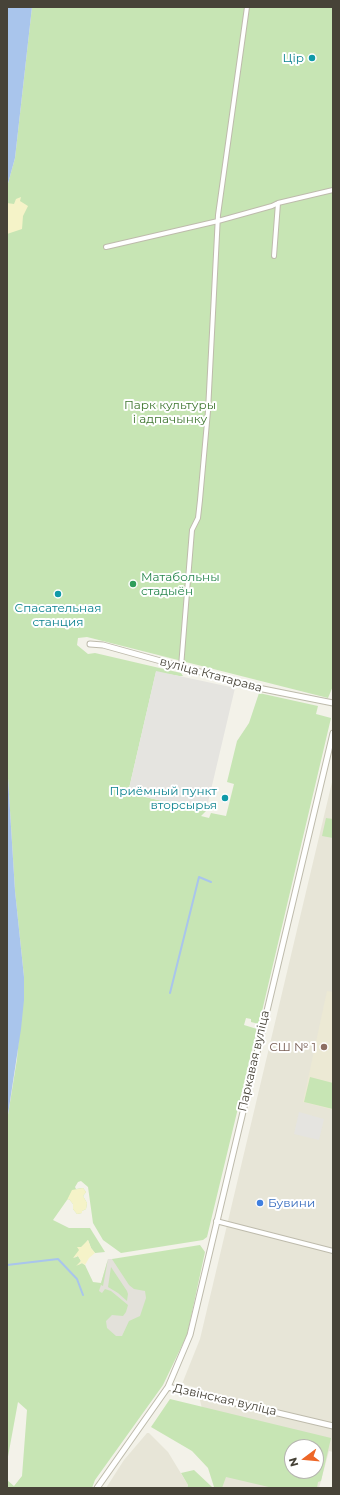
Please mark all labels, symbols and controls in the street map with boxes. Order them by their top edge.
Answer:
place label: Цір [283,51,304,65]
marker: Цір [307,53,317,63]
park label: Парк культуры і адпачынку [124,398,216,426]
place label: Матабольны стадыён [141,570,220,598]
marker: Матабольны стадыён [128,579,138,589]
marker: Спасательная станция [53,589,63,599]
place label: Спасательная станция [15,601,101,629]
street label: вуліца Ктатарава [158,654,264,696]
place label: Приёмный пункт вторсырья [109,784,217,812]
marker: Приёмный пункт вторсырья [220,793,230,803]
street label: Паркавая вуліца [235,1009,273,1113]
place label: СШ № 1 [269,1040,316,1054]
marker: СШ № 1 [319,1042,329,1052]
place label: Бувини [268,1196,315,1210]
marker: Бувини [255,1198,265,1208]
street label: Дзвінская вуліца [172,1381,278,1419]
north arrow [284,1439,324,1479]
text: N [285,1456,301,1468]

